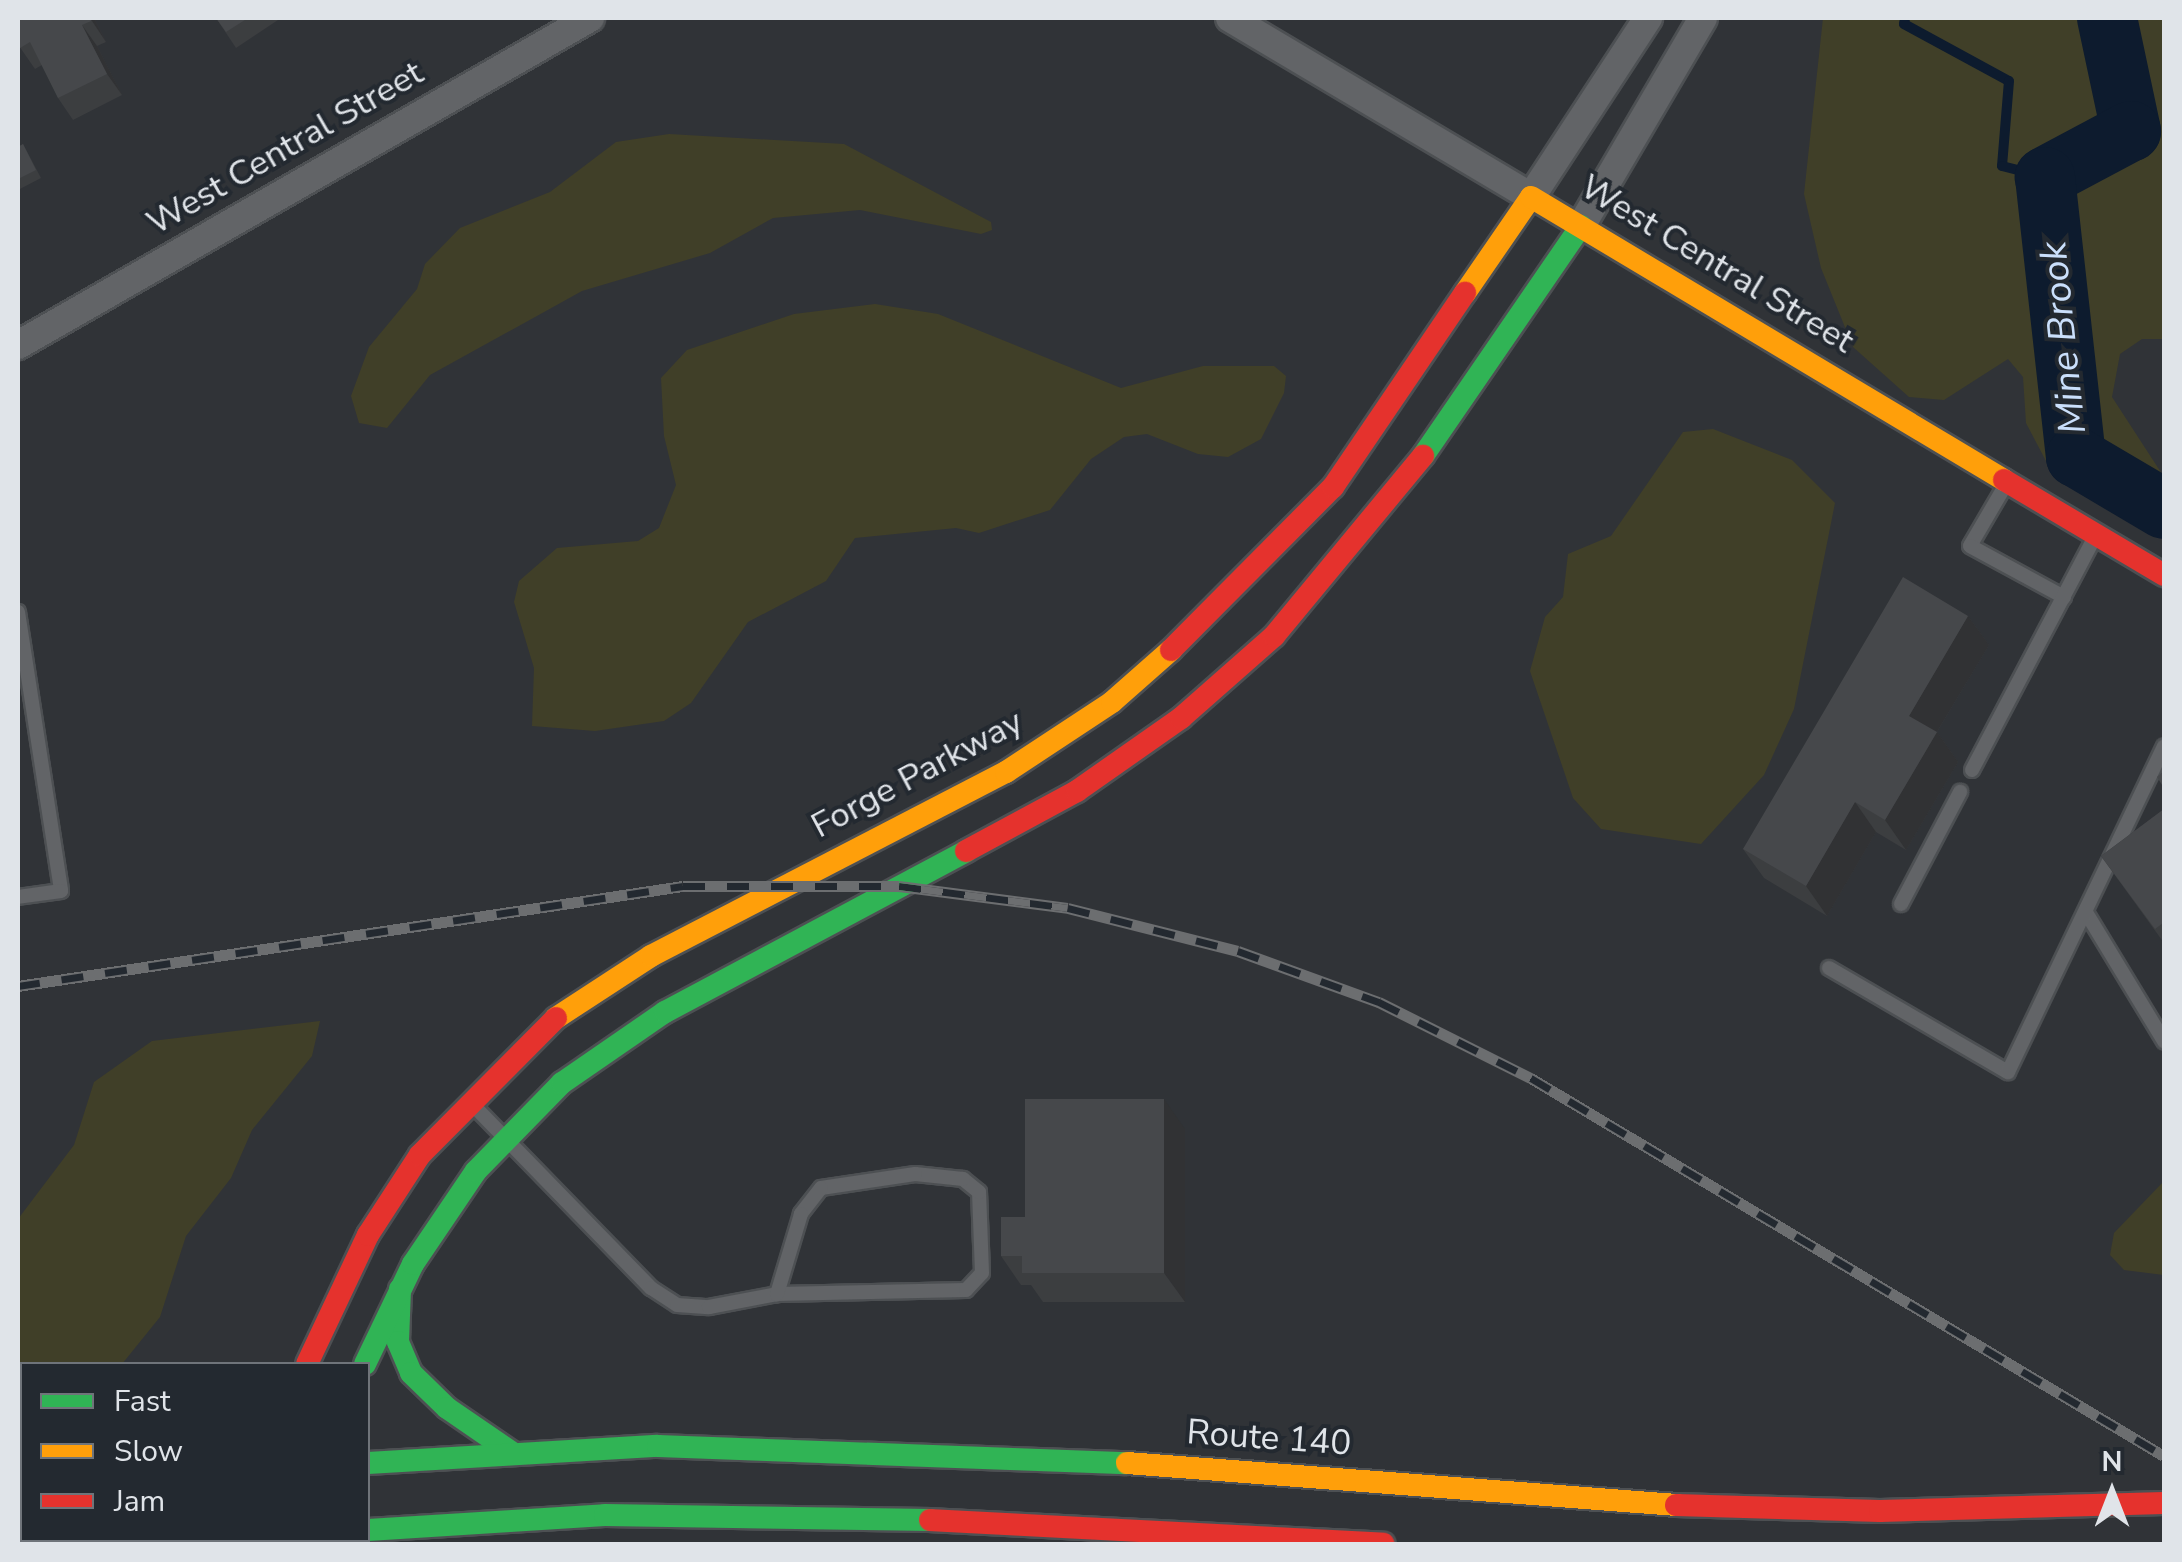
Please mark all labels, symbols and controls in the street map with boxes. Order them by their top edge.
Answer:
street label: West Central Street [139,52,431,244]
street label: West Central Street [1573,166,1861,362]
water label: Mine Brook [2030,240,2096,436]
street label: Forge Parkway [804,701,1030,847]
legend [20,1362,370,1542]
text: Fast [114,1381,171,1422]
street label: Route 140 [1185,1411,1353,1465]
text: Slow [114,1431,183,1472]
north arrow [2062,1442,2162,1542]
text: N [2102,1443,2122,1481]
text: Jam [114,1481,165,1522]

